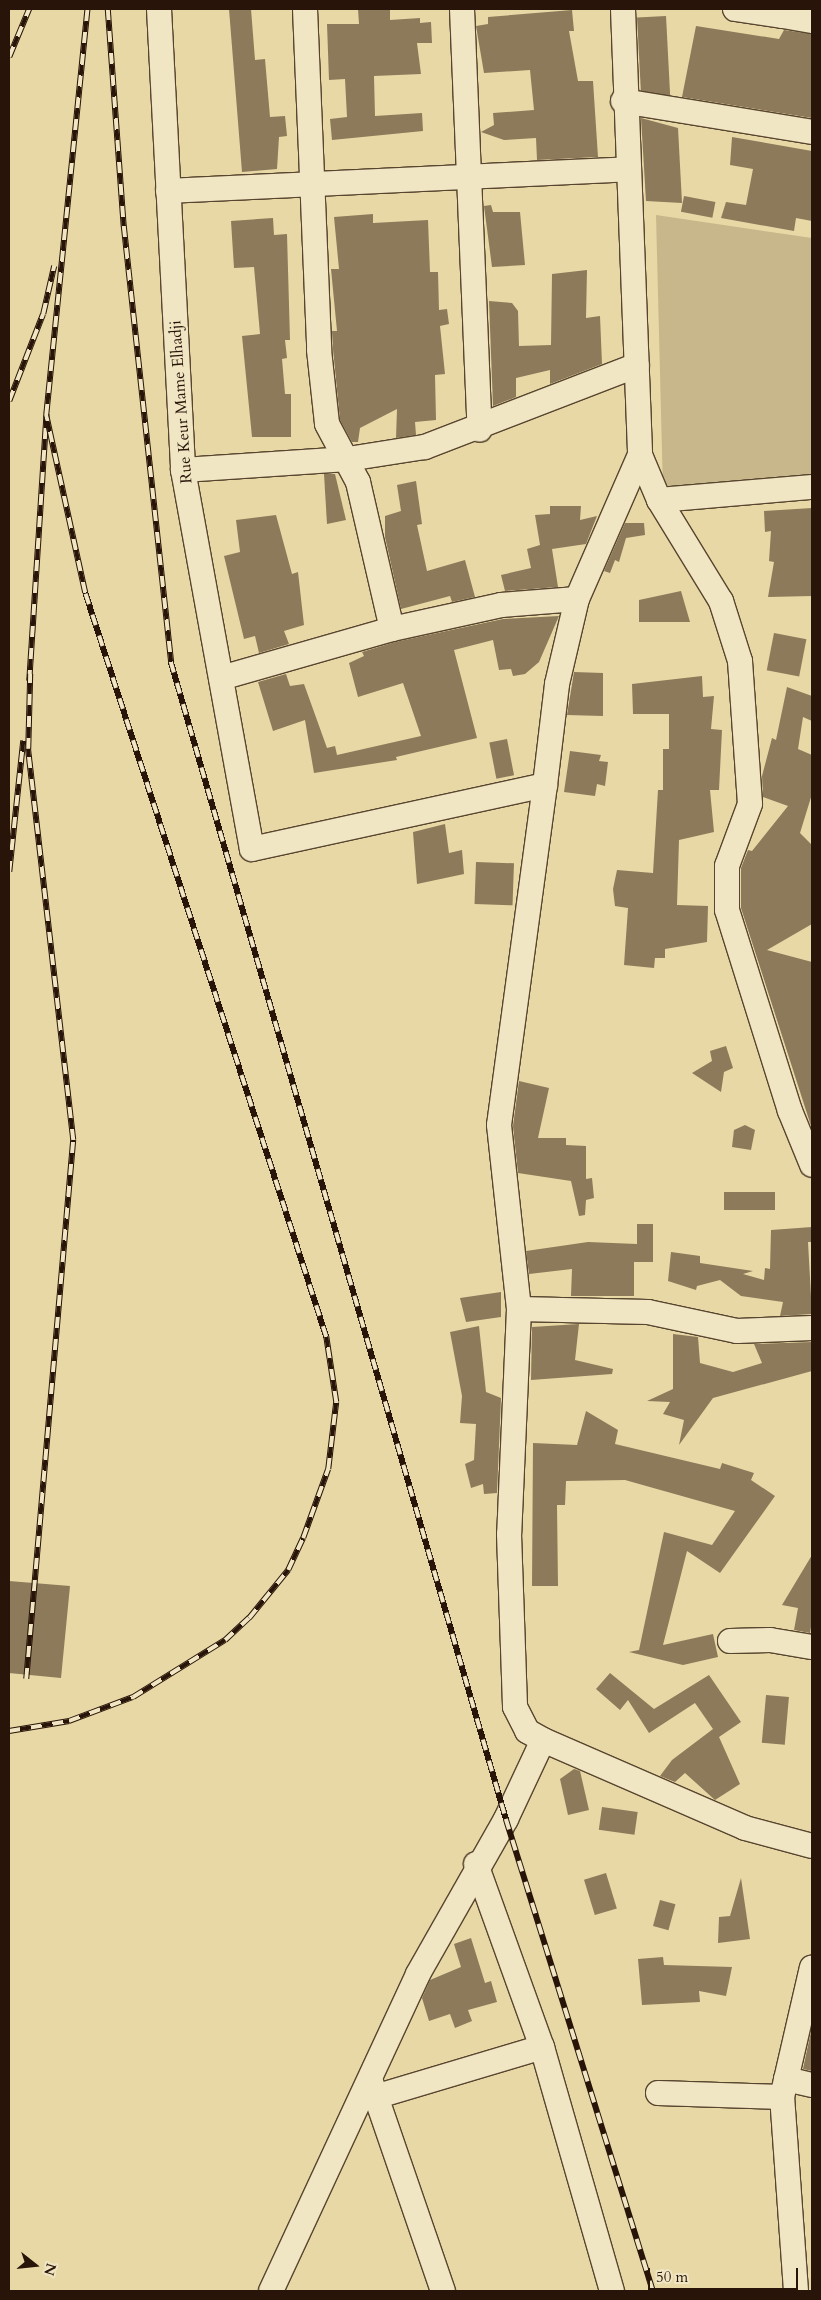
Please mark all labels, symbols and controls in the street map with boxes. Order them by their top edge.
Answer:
street label: Rue Keur Mame Elhadji [166,320,196,484]
north arrow [10,2240,60,2290]
scale bar [651,2258,801,2290]
text: N [39,2261,61,2278]
text: 50 m [656,2267,688,2287]

